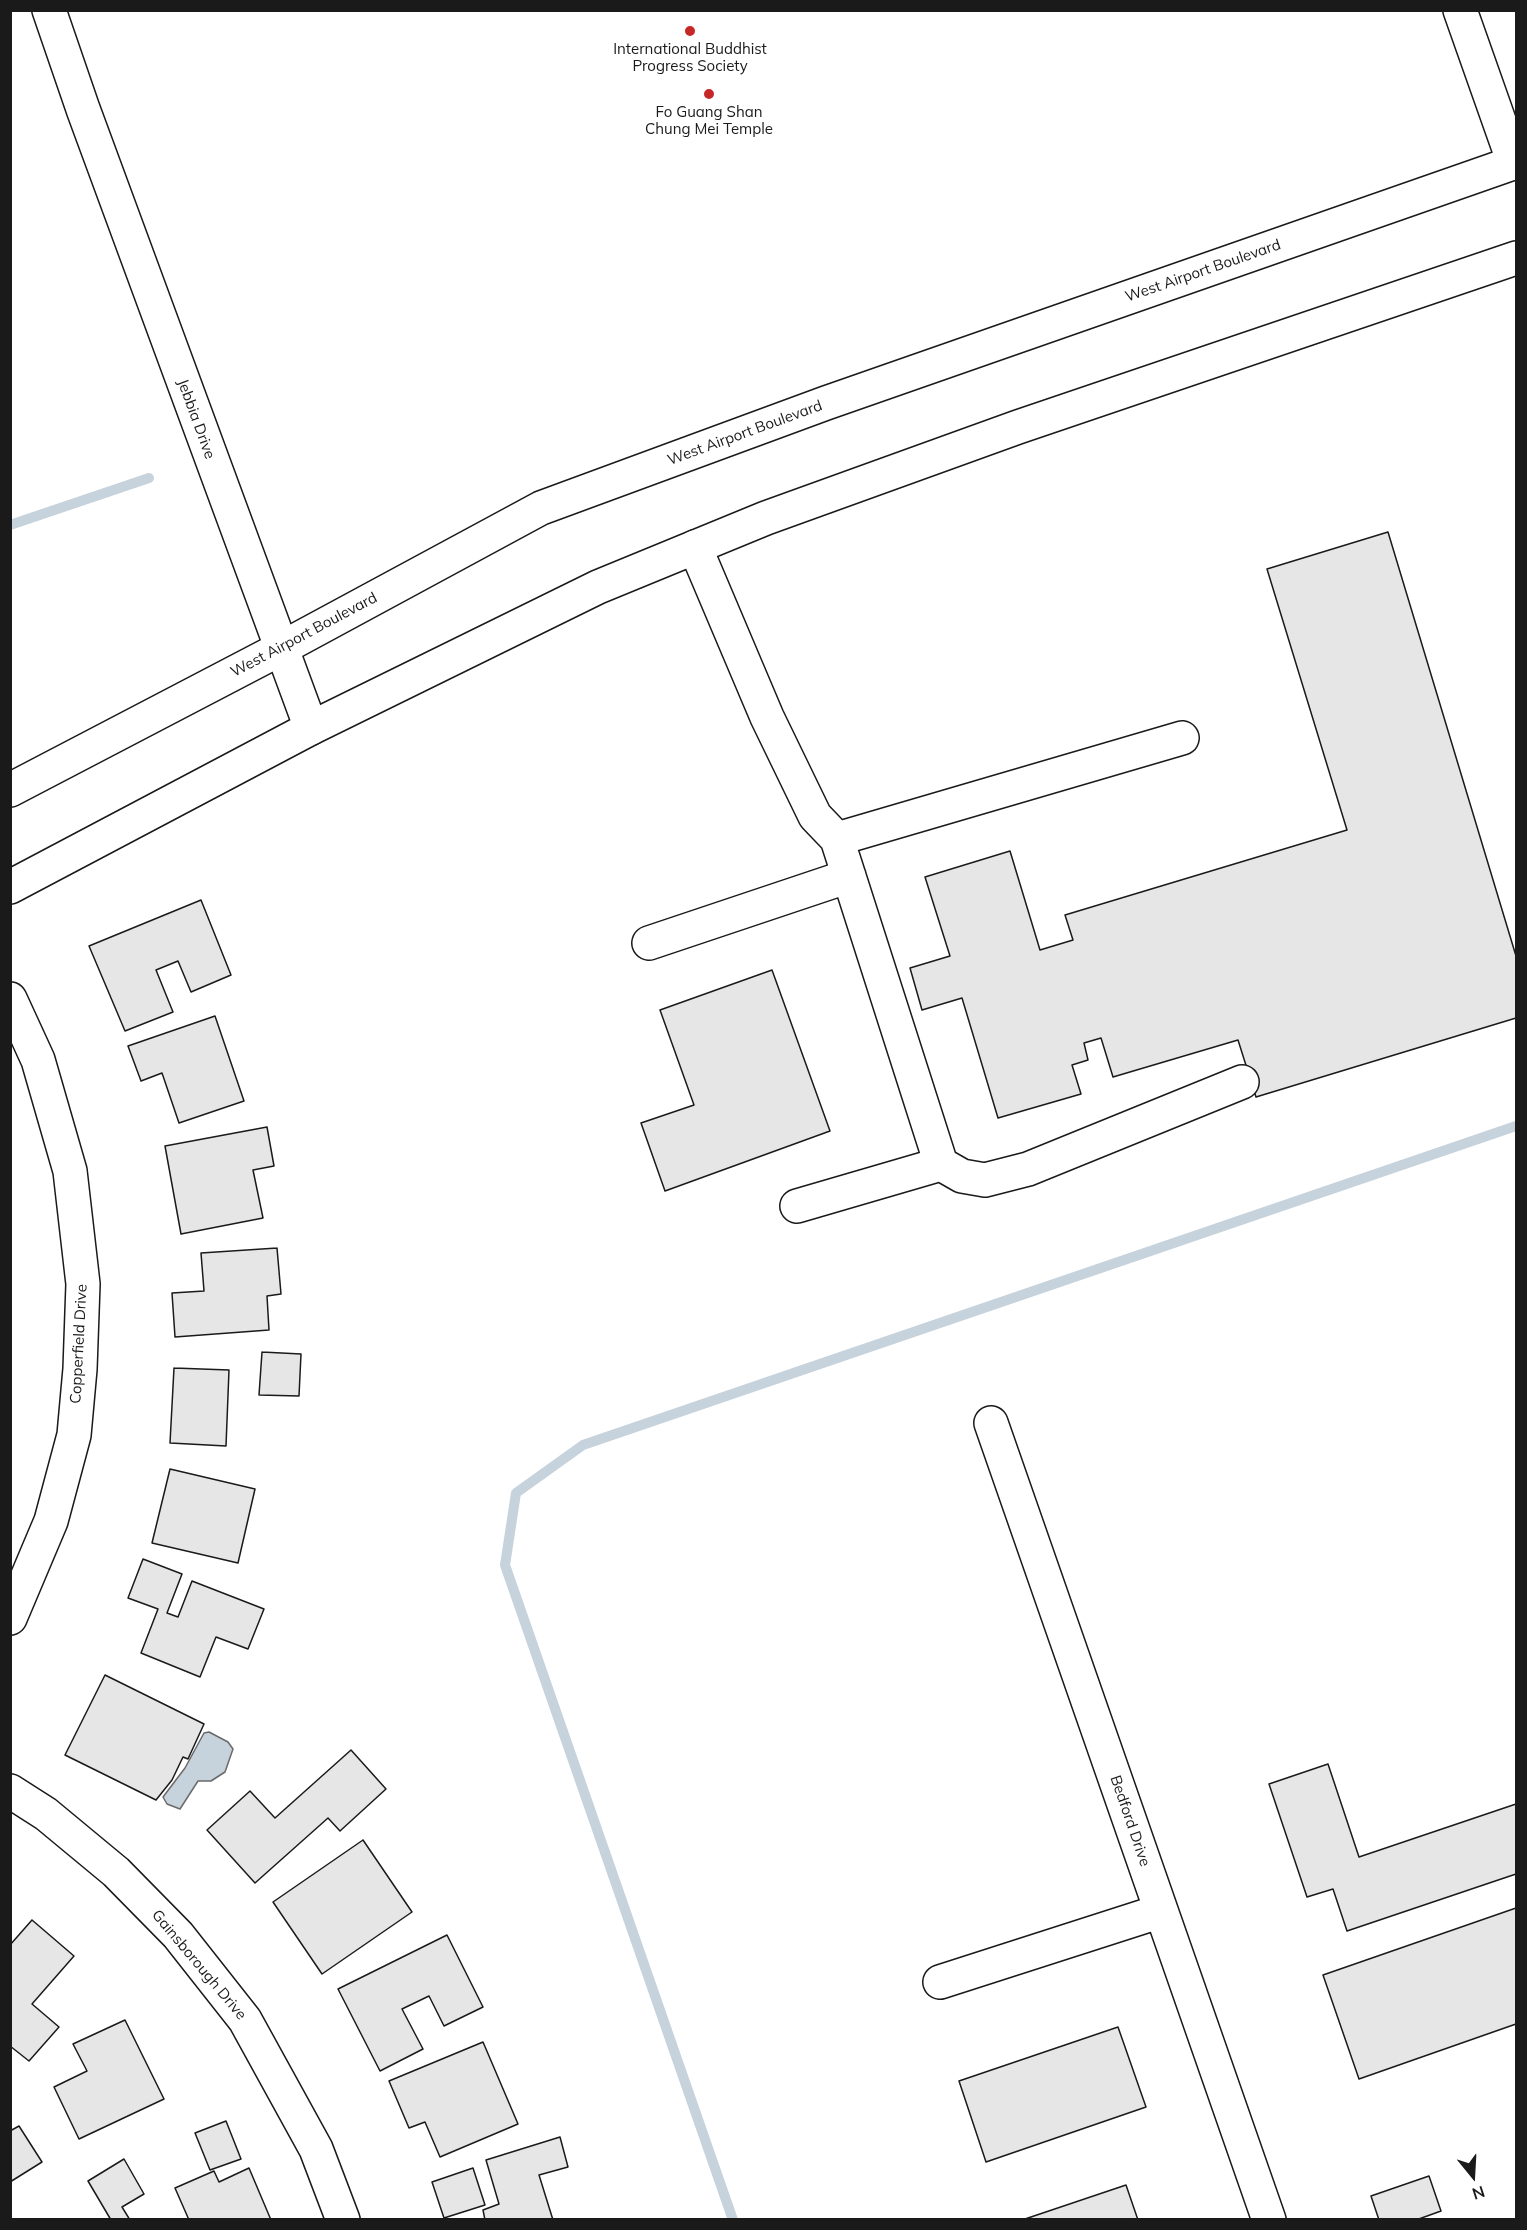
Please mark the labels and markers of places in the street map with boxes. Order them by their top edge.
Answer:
marker: International Buddhist Progress Society [683,24,697,38]
place label: International Buddhist Progress Society [613,40,767,75]
marker: Fo Guang Shan Chung Mei Temple [702,87,716,101]
place label: Fo Guang Shan Chung Mei Temple [645,103,773,138]

